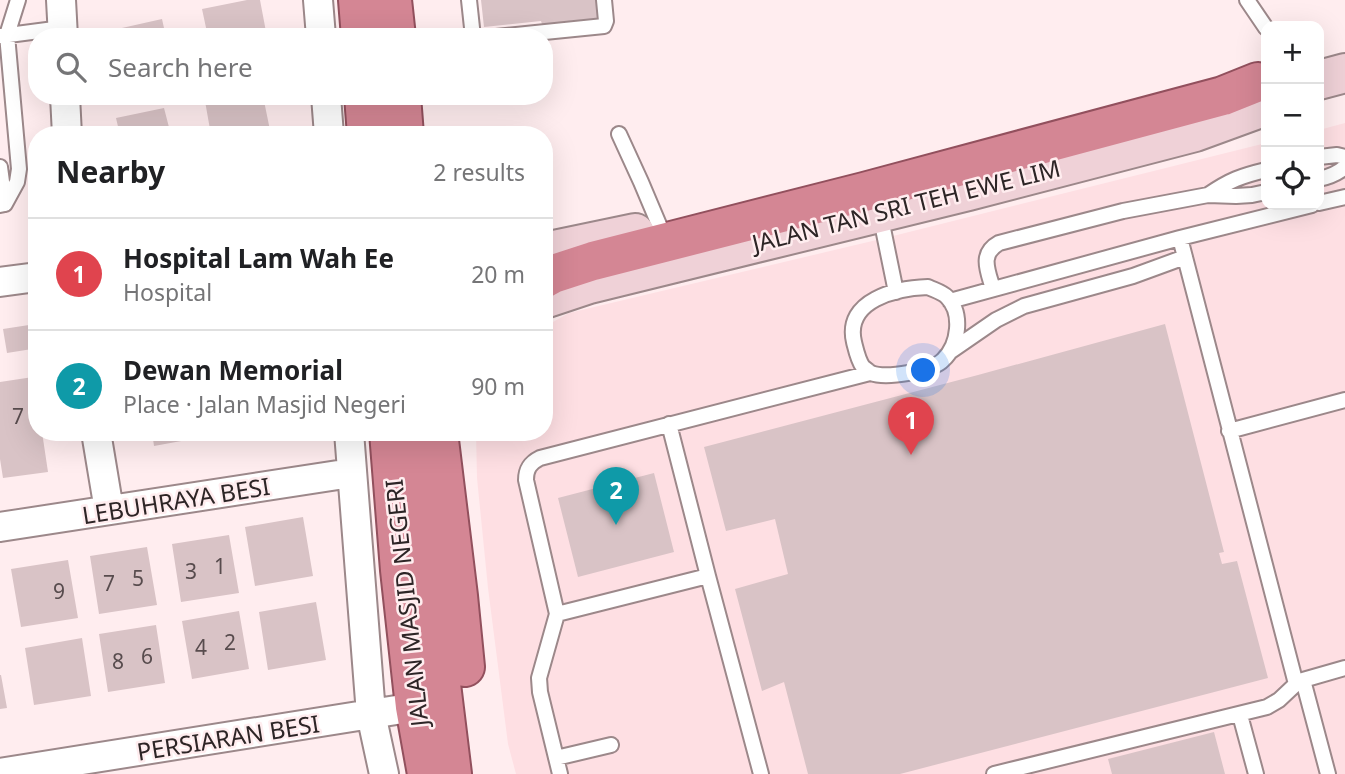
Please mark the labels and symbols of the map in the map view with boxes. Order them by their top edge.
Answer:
street label: JALAN TAN SRI TEH EWE LIM [746,151,1064,260]
your location [906,353,940,387]
pin: 1 [888,397,934,455]
house number: 7 [12,402,24,430]
pin: 2 [593,467,639,525]
street label: LEBUHRAYA BESI [80,469,272,531]
street label: JALAN MASJID NEGERI [377,478,436,730]
house number: 1 [214,552,226,580]
house number: 3 [185,557,197,585]
house number: 5 [132,564,144,592]
house number: 7 [103,569,115,597]
house number: 9 [53,577,65,605]
house number: 2 [224,628,236,656]
house number: 4 [195,633,207,661]
house number: 6 [141,642,153,670]
house number: 8 [112,647,124,675]
street label: PERSIARAN BESI [134,706,322,768]

